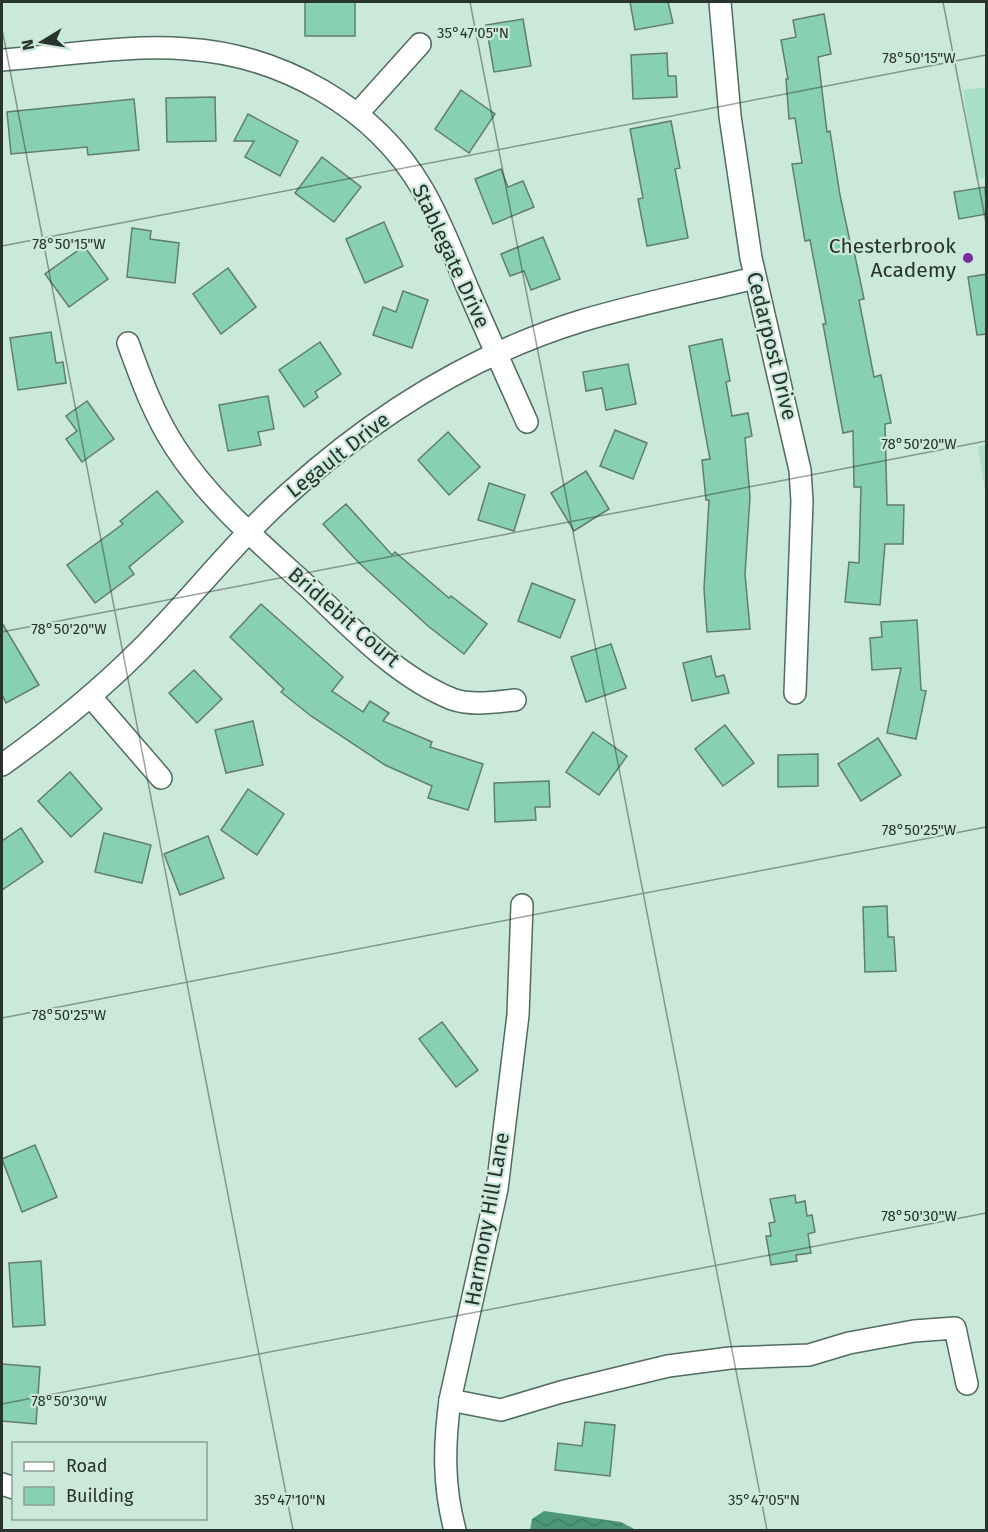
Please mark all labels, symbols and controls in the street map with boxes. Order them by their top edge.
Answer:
north arrow [12,12,72,72]
text: 35°47'05"N [437,24,509,42]
text: N [17,38,38,52]
text: 78°50'15"W [882,49,956,67]
street label: Stablegate Drive [406,180,496,332]
place label: Chesterbrook Academy [829,233,957,283]
text: 78°50'15"W [32,235,106,253]
marker: Chesterbrook Academy [961,251,975,265]
street label: Cedarpost Drive [741,269,803,423]
street label: Legault Drive [281,407,395,503]
text: 78°50'20"W [881,435,957,453]
street label: Bridlebit Court [283,561,406,673]
text: 78°50'20"W [31,620,107,638]
text: 78°50'25"W [882,821,957,839]
text: 78°50'25"W [32,1006,107,1024]
street label: Harmony Hill Lane [459,1130,515,1308]
text: 78°50'30"W [881,1207,957,1225]
text: 78°50'30"W [31,1392,107,1410]
legend [12,1442,207,1520]
text: Road [66,1455,108,1477]
text: Building [66,1485,134,1507]
text: 35°47'10"N [254,1491,326,1509]
text: 35°47'05"N [728,1491,800,1509]

